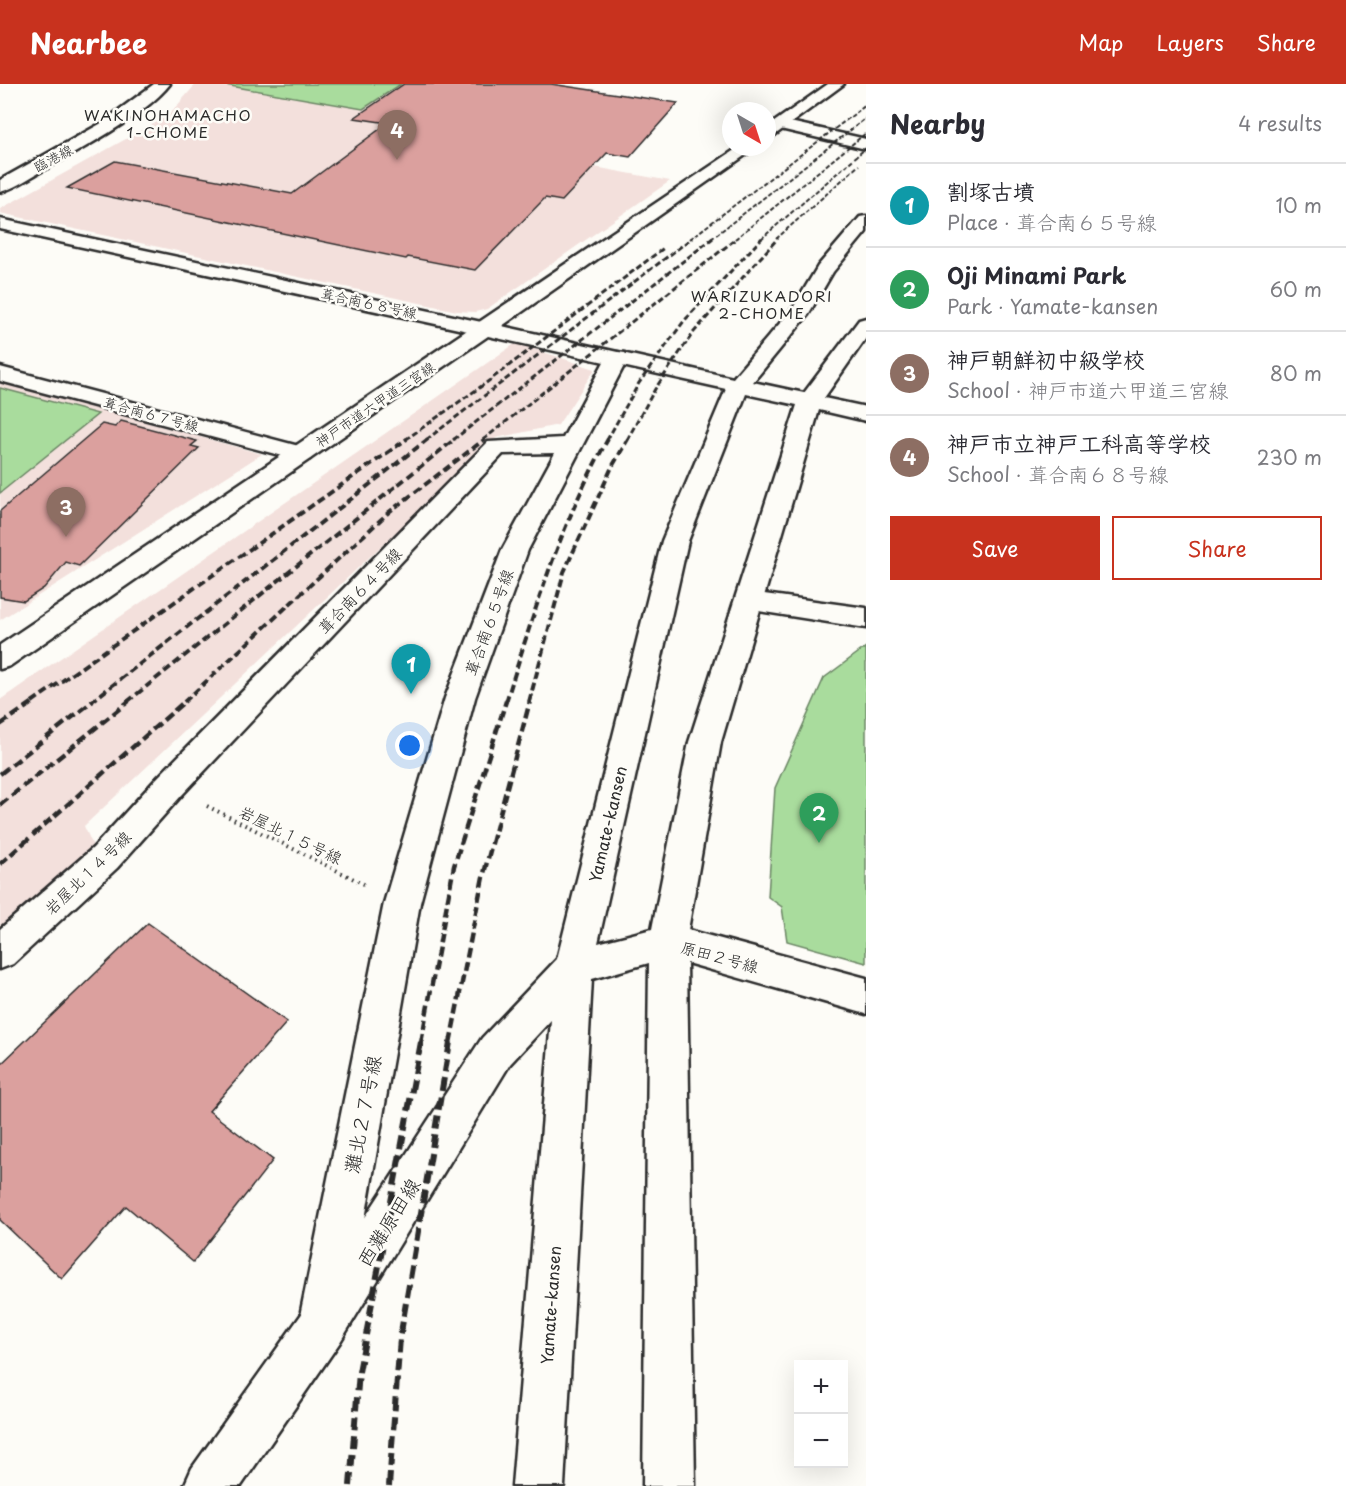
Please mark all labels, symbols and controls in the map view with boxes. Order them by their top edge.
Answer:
text: Nearbee [30,21,147,64]
text: Map [1079,26,1123,58]
text: Layers [1156,26,1224,58]
text: Share [1257,26,1316,58]
north arrow [722,102,776,156]
district label: WAKINOHAMACHO 1-CHOME [84,103,252,143]
text: Nearby [890,104,985,143]
text: 4 results [1238,108,1322,138]
pin: 4 [378,110,416,160]
street label: 臨港線 [30,139,76,177]
text: 割塚古墳 [947,174,1035,207]
text: 1 [905,190,914,220]
text: 10 m [1275,190,1322,220]
text: Place · 葺合南６５号線 [947,207,1157,237]
text: Oji Minami Park [947,258,1126,291]
text: 2 [902,274,917,304]
text: 60 m [1270,274,1322,304]
street label: 葺合南６８号線 [319,283,419,323]
district label: WARIZUKADORI 2-CHOME [691,284,833,324]
text: Park · Yamate-kansen [947,291,1158,321]
text: 神戸朝鮮初中級学校 [947,342,1145,375]
street label: 神戸市道六甲道三宮線 [311,356,439,452]
text: 3 [903,358,916,388]
text: 80 m [1270,358,1322,388]
text: School · 神戸市道六甲道三宮線 [947,375,1228,405]
street label: 葺合南６７号線 [101,391,201,437]
text: 神戸市立神戸工科高等学校 [947,426,1211,459]
text: 4 [903,442,916,472]
text: 230 m [1257,442,1322,472]
text: School · 葺合南６８号線 [947,459,1168,489]
pin: 3 [46,488,86,537]
button: Save [890,516,1100,580]
button: Share [1112,516,1322,580]
street label: 葺合南６４号線 [311,541,407,639]
street label: 葺合南６５号線 [458,565,518,679]
pin: 1 [392,644,430,694]
your location [395,731,424,760]
street label: Yamate-kansen [582,763,632,885]
pin: 2 [800,794,838,843]
street label: 岩屋北１５号線 [235,799,347,869]
street label: 岩屋北１４号線 [38,824,136,920]
street label: 原田２号線 [678,934,762,978]
street label: 灘北２７号線 [336,1052,388,1176]
street label: 西灘原田線 [349,1172,427,1272]
street label: Yamate-kansen [534,1245,566,1365]
map controls [794,1360,848,1468]
button: + [794,1360,848,1414]
button: − [794,1414,848,1468]

